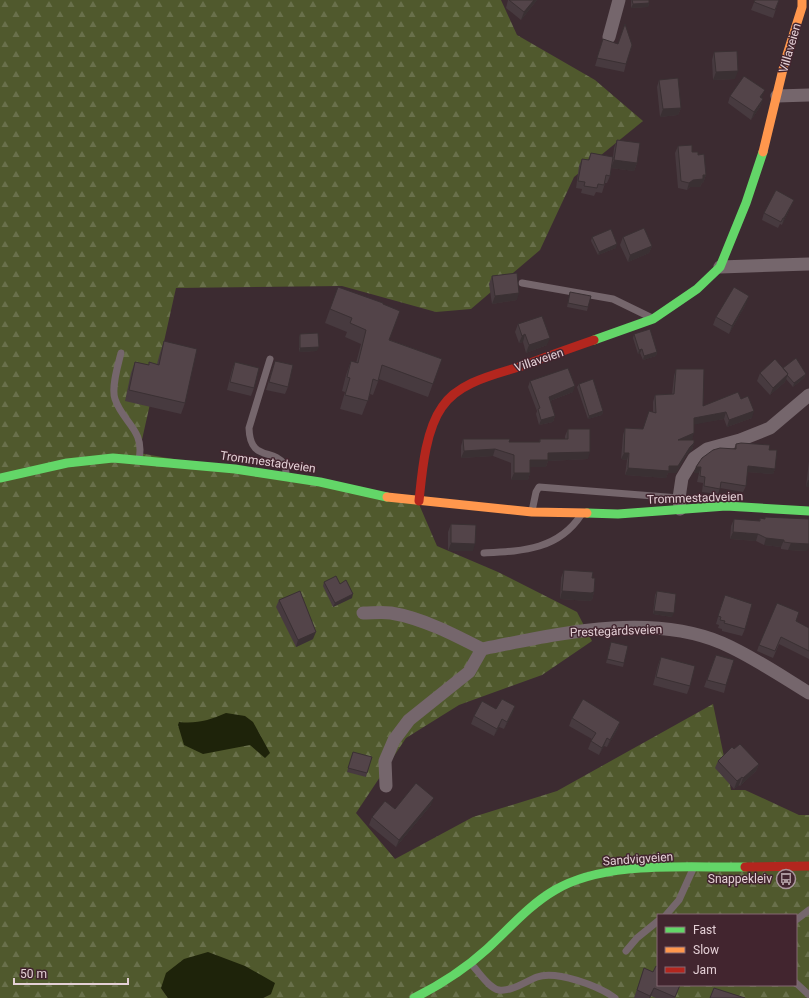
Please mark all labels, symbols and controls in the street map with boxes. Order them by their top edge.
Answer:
street label: Villaveien [776,22,804,74]
street label: Villaveien [513,345,565,375]
street label: Trommestadveien [219,448,317,476]
street label: Trommestadveien [647,489,743,507]
street label: Prestegårdsveien [570,622,662,640]
street label: Sandvigveien [602,850,674,868]
bus stop icon: Snappekleiv [775,868,797,890]
place label: Snappekleiv [708,872,772,886]
legend [657,914,797,986]
text: Fast [693,923,716,937]
text: Slow [693,943,719,957]
scale bar [14,960,128,986]
text: Jam [693,963,717,977]
text: 50 m [20,967,47,981]

